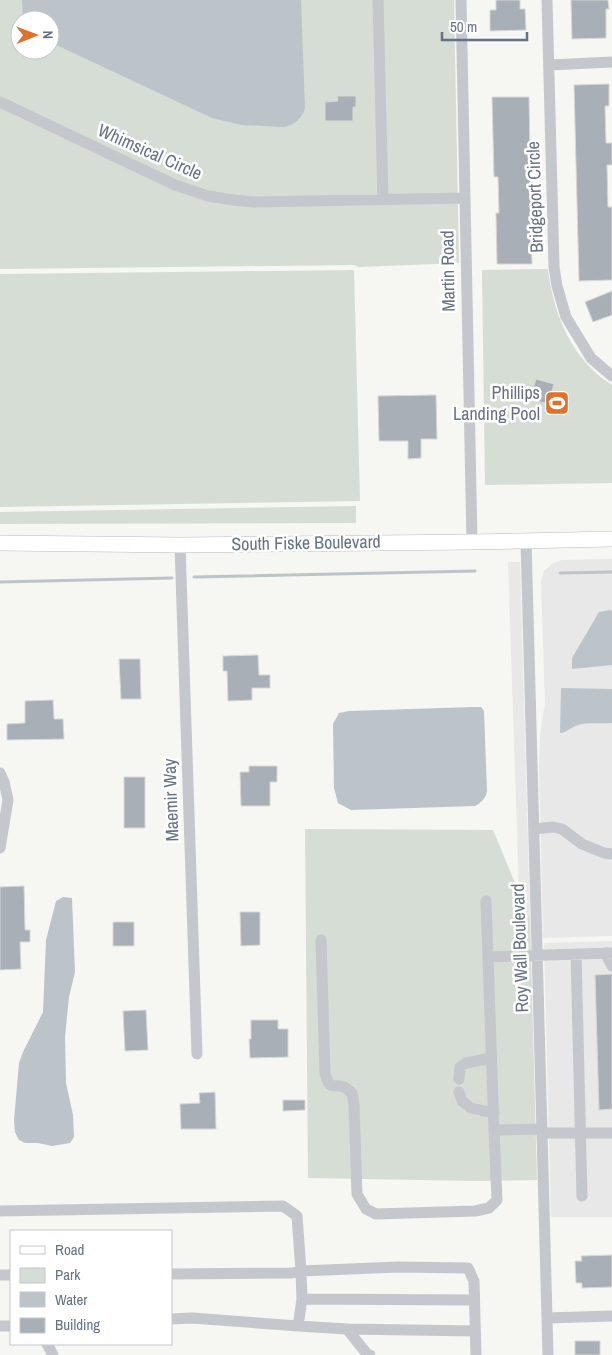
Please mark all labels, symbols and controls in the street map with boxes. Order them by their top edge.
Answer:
north arrow [10,10,60,60]
scale bar [442,10,527,42]
text: 50 m [450,16,477,37]
text: N [39,30,57,39]
street label: Whimsical Circle [94,117,206,186]
street label: Bridgeport Circle [520,141,549,253]
street label: Martin Road [434,230,461,312]
place label: Phillips Landing Pool [453,380,540,426]
sports icon: Phillips Landing Pool [544,390,570,416]
street label: South Fiske Boulevard [231,529,381,556]
street label: Maemir Way [157,757,184,842]
street label: Roy Wall Boulevard [505,883,534,1013]
legend [10,1230,172,1345]
text: Road [55,1239,84,1260]
text: Park [55,1264,81,1285]
text: Water [55,1289,87,1310]
text: Building [55,1314,100,1335]

